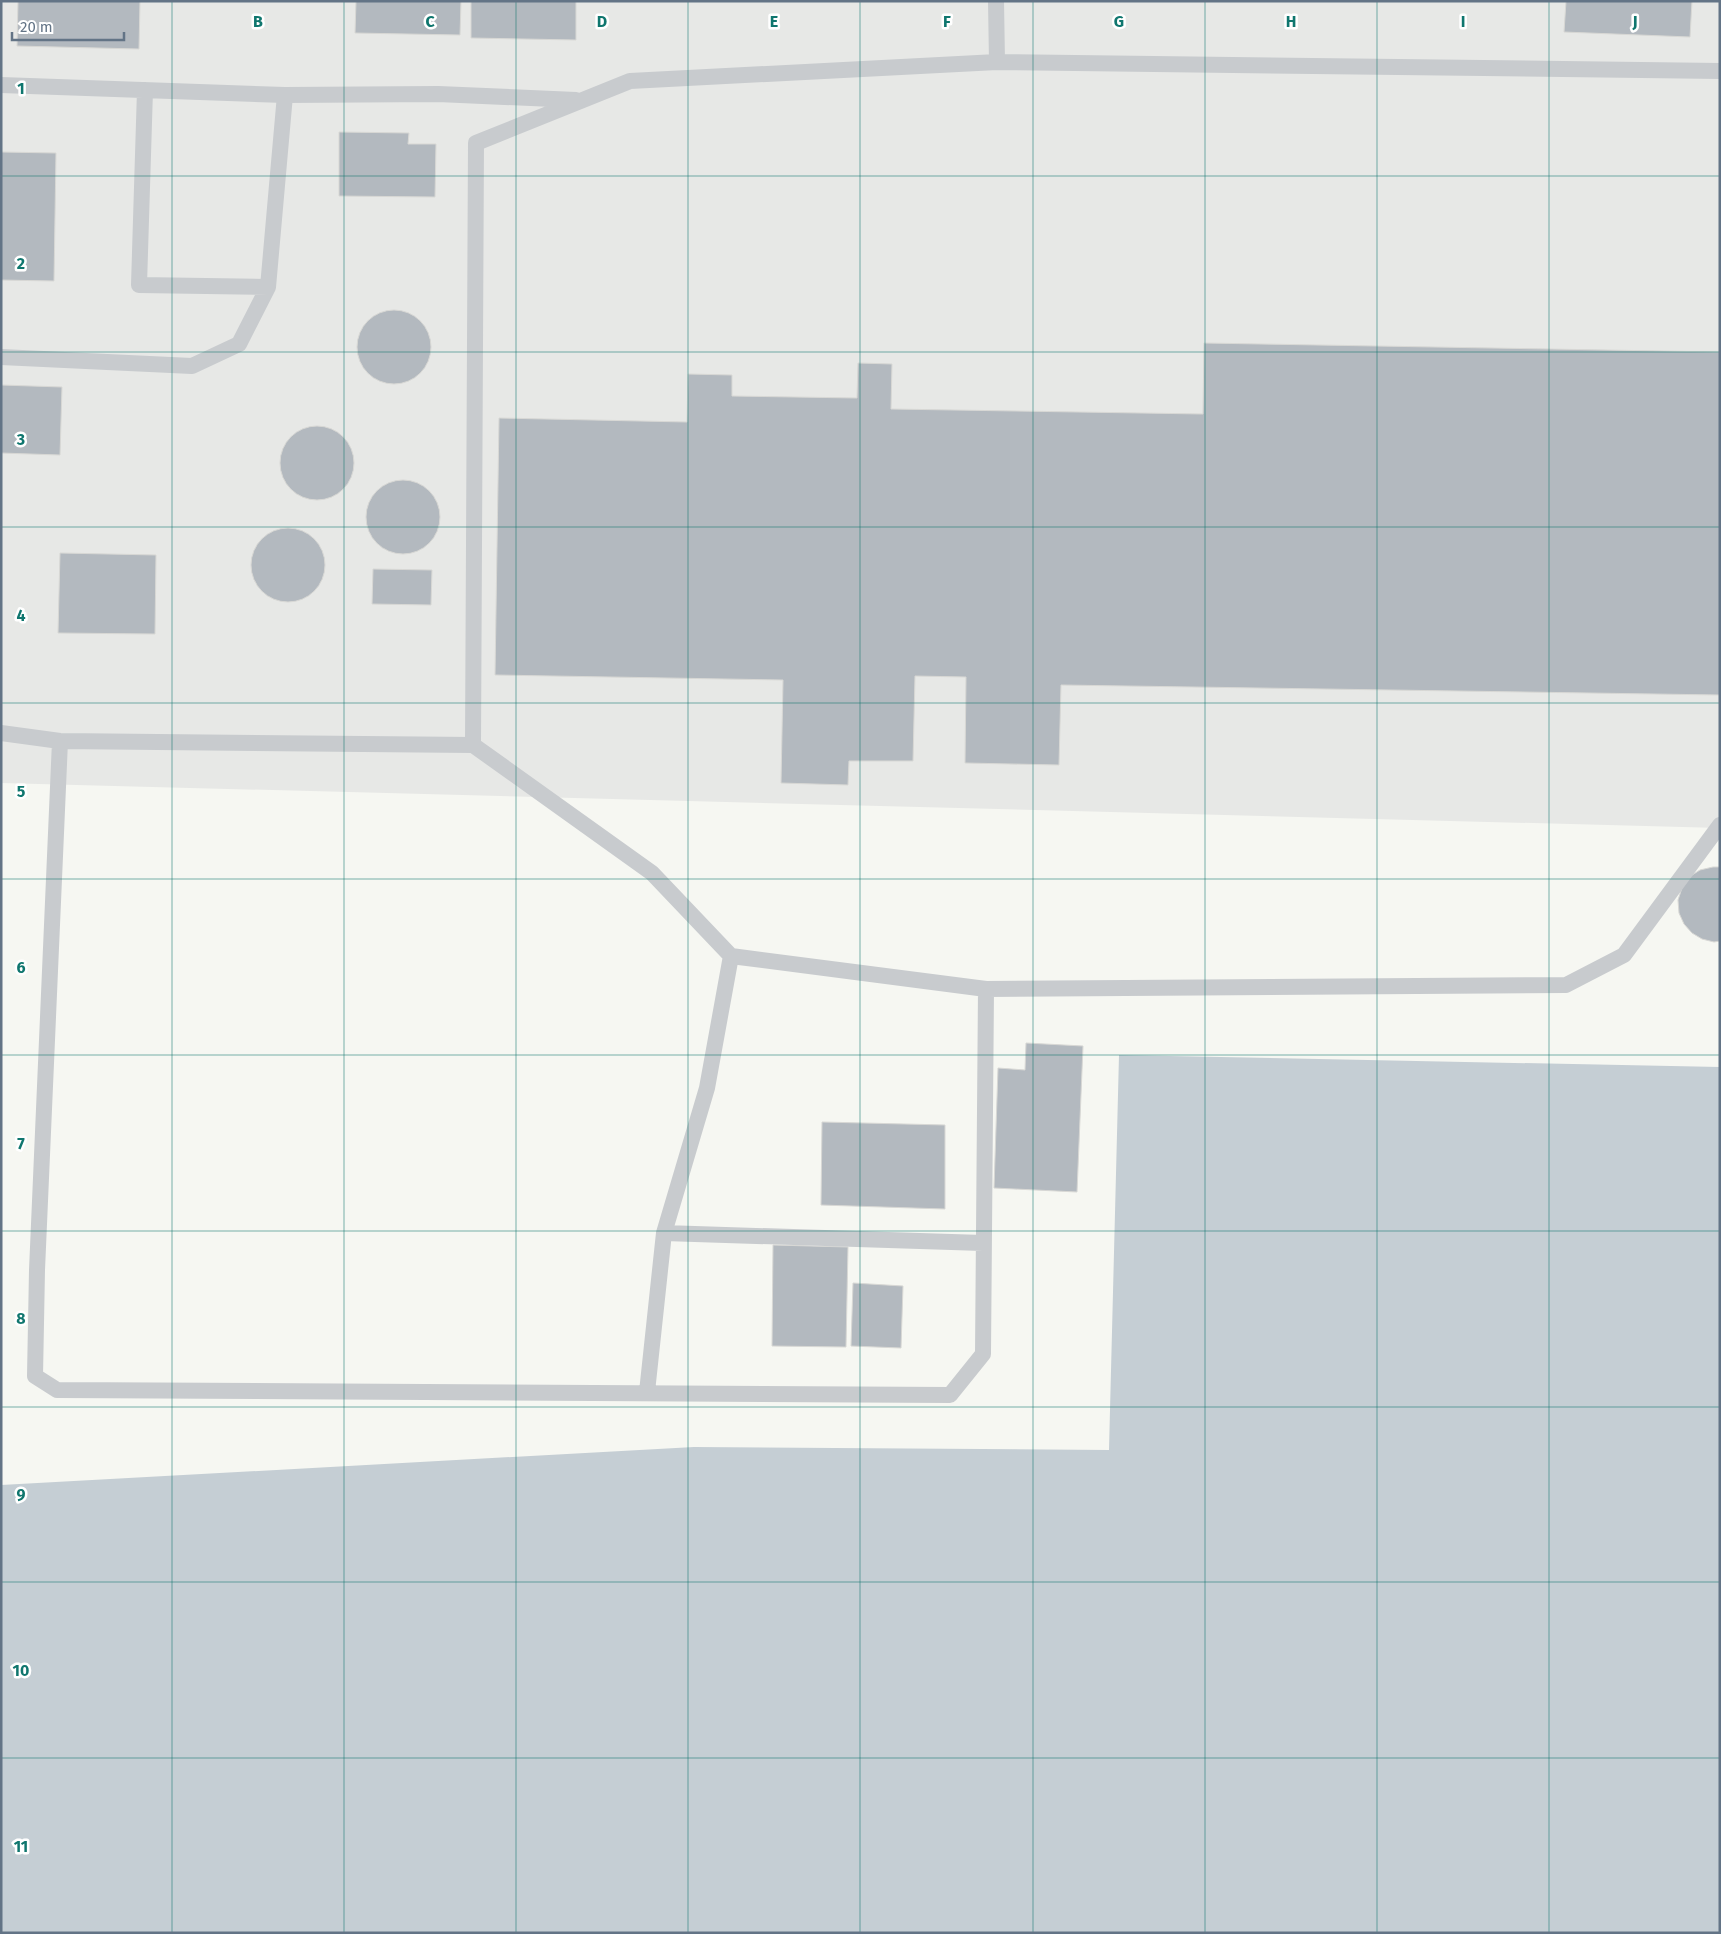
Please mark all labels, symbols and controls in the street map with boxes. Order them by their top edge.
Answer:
scale bar [12,10,125,42]
text: B [253,12,263,31]
text: C [425,12,435,31]
text: D [597,12,607,31]
text: E [770,12,778,31]
text: F [943,12,951,31]
text: G [1114,12,1124,31]
text: H [1286,12,1296,31]
text: I [1461,12,1465,31]
text: J [1631,12,1638,31]
text: 20 m [20,18,53,36]
text: 1 [17,79,25,98]
text: 2 [17,254,25,273]
text: 3 [16,430,25,449]
text: 4 [16,606,26,625]
text: 5 [17,782,26,801]
text: 6 [16,958,26,977]
text: 7 [17,1134,25,1153]
text: 8 [16,1309,26,1328]
text: 9 [17,1485,26,1504]
text: 10 [13,1661,29,1680]
text: 11 [14,1837,28,1856]

